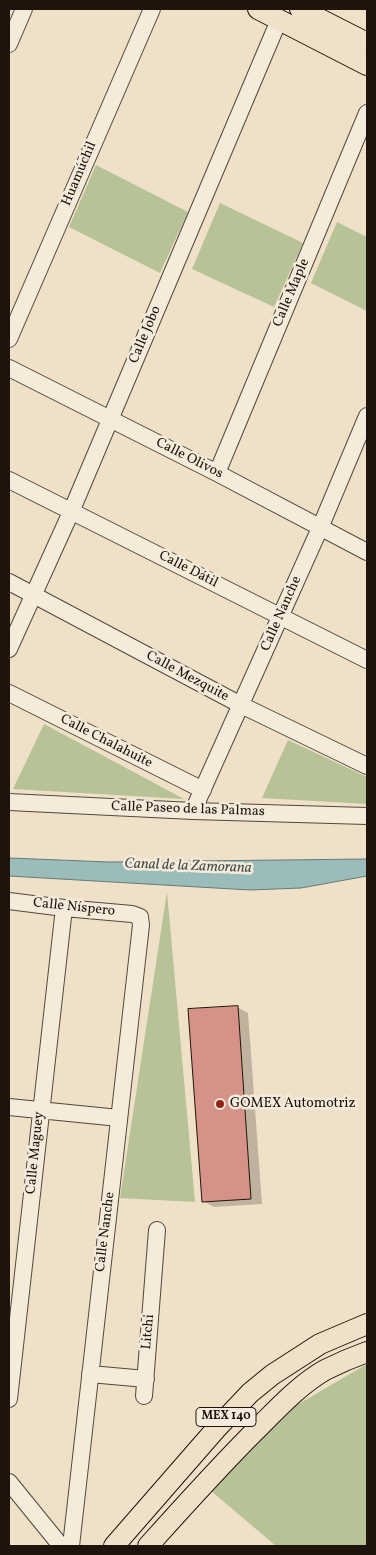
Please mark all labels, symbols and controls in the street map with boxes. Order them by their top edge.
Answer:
street label: Huamúchil [59,139,101,209]
street label: Calle Maple [270,256,314,330]
street label: Calle Jobo [126,304,166,366]
street label: Calle Olivos [153,435,225,483]
street label: Calle Dátil [156,548,220,592]
street label: Calle Nanche [258,574,306,654]
street label: Calle Mezquite [143,648,231,706]
street label: Calle Chalahuite [57,711,155,773]
street label: Calle Paseo de las Palmas [111,799,265,821]
water label: Canal de la Zamorana [124,856,252,878]
street label: Calle Níspero [32,895,116,921]
place label: GOMEX Automotriz [230,1096,356,1112]
marker: GOMEX Automotriz [214,1098,226,1110]
street label: Calle Maguey [23,1111,49,1195]
street label: Calle Nanche [93,1191,119,1273]
street label: Litchi [139,1314,159,1350]
road number: MEX 140 [196,1408,256,1426]

